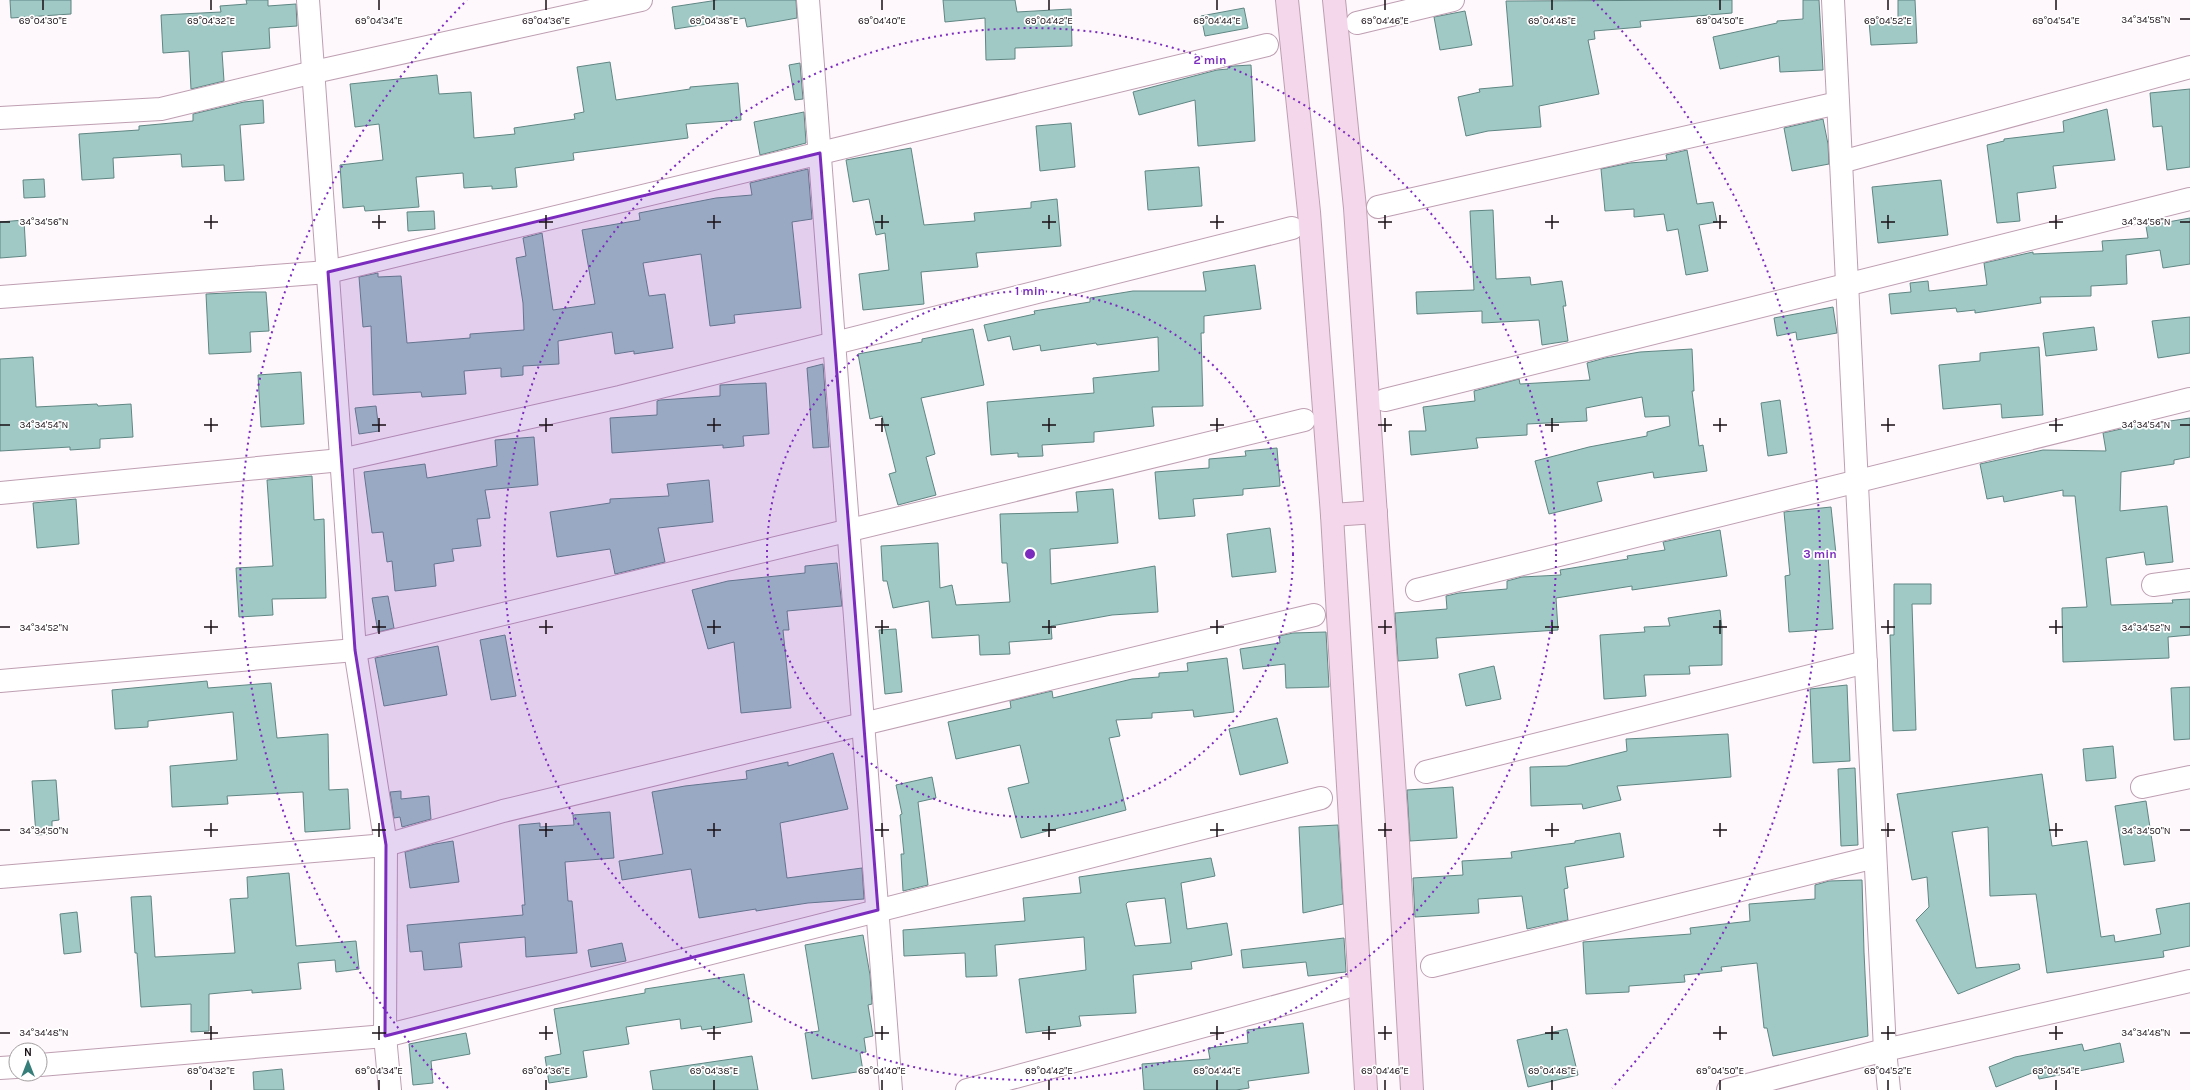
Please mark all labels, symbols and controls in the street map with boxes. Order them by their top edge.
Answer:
text: 34°34'58"N [2121,14,2171,26]
text: 69°04'30"E [19,15,67,27]
text: 69°04'32"E [187,15,235,27]
text: 69°04'34"E [355,15,403,27]
text: 69°04'36"E [522,15,570,27]
text: 69°04'38"E [690,15,738,27]
text: 69°04'40"E [858,15,906,27]
text: 69°04'42"E [1025,15,1073,27]
text: 69°04'44"E [1193,15,1241,27]
text: 69°04'46"E [1361,15,1409,27]
text: 69°04'48"E [1528,15,1576,27]
text: 69°04'50"E [1696,15,1744,27]
text: 69°04'52"E [1864,15,1912,27]
text: 69°04'54"E [2032,15,2080,27]
text: 2 min [1193,53,1227,67]
text: 34°34'56"N [20,216,69,228]
text: 34°34'56"N [2122,216,2171,228]
text: 1 min [1015,284,1045,298]
text: 34°34'54"N [20,419,68,431]
text: 34°34'54"N [2122,419,2170,431]
centre of rings [1023,547,1037,561]
text: 3 min [1803,547,1837,561]
text: 34°34'52"N [19,622,69,634]
text: 34°34'52"N [2121,622,2171,634]
text: 34°34'50"N [19,825,69,837]
text: 34°34'50"N [2121,825,2171,837]
text: 34°34'48"N [19,1027,69,1039]
text: 34°34'48"N [2121,1027,2171,1039]
north arrow [8,1042,48,1082]
text: N [24,1046,32,1059]
text: 69°04'32"E [187,1065,235,1077]
text: 69°04'34"E [355,1065,403,1077]
text: 69°04'36"E [522,1065,570,1077]
text: 69°04'38"E [690,1065,738,1077]
text: 69°04'40"E [858,1065,906,1077]
text: 69°04'42"E [1025,1065,1073,1077]
text: 69°04'44"E [1193,1065,1241,1077]
text: 69°04'46"E [1361,1065,1409,1077]
text: 69°04'48"E [1528,1065,1576,1077]
text: 69°04'50"E [1696,1065,1744,1077]
text: 69°04'52"E [1864,1065,1912,1077]
text: 69°04'54"E [2032,1065,2080,1077]

